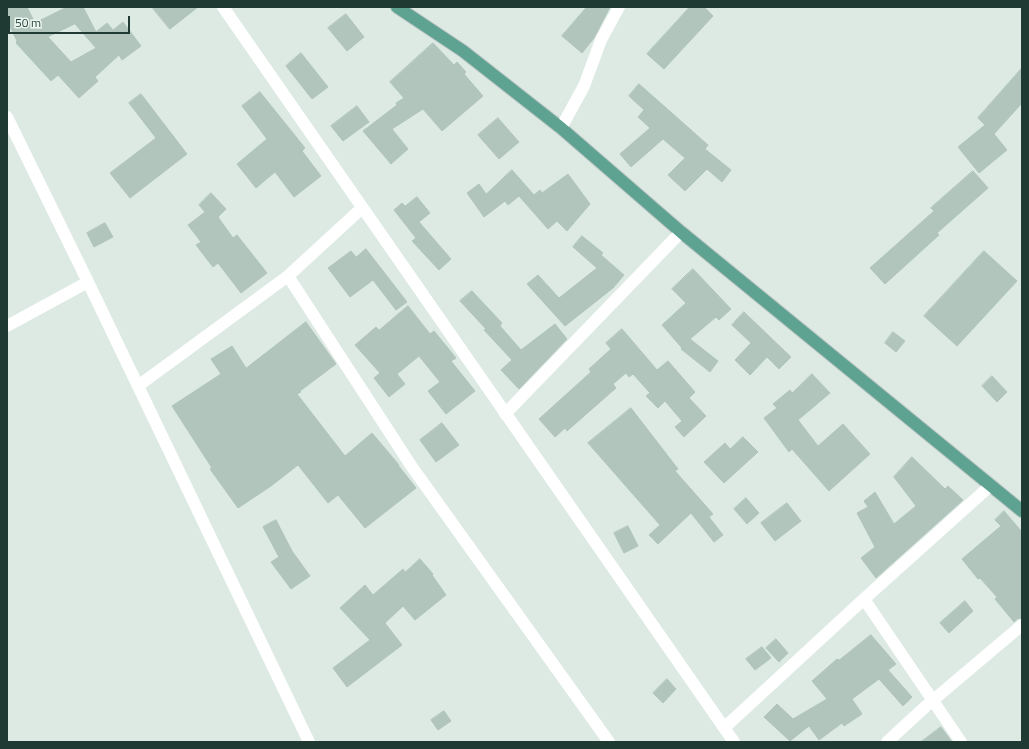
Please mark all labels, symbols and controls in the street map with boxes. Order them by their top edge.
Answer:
scale bar [10,8,132,34]
text: 50 m [15,13,41,32]

